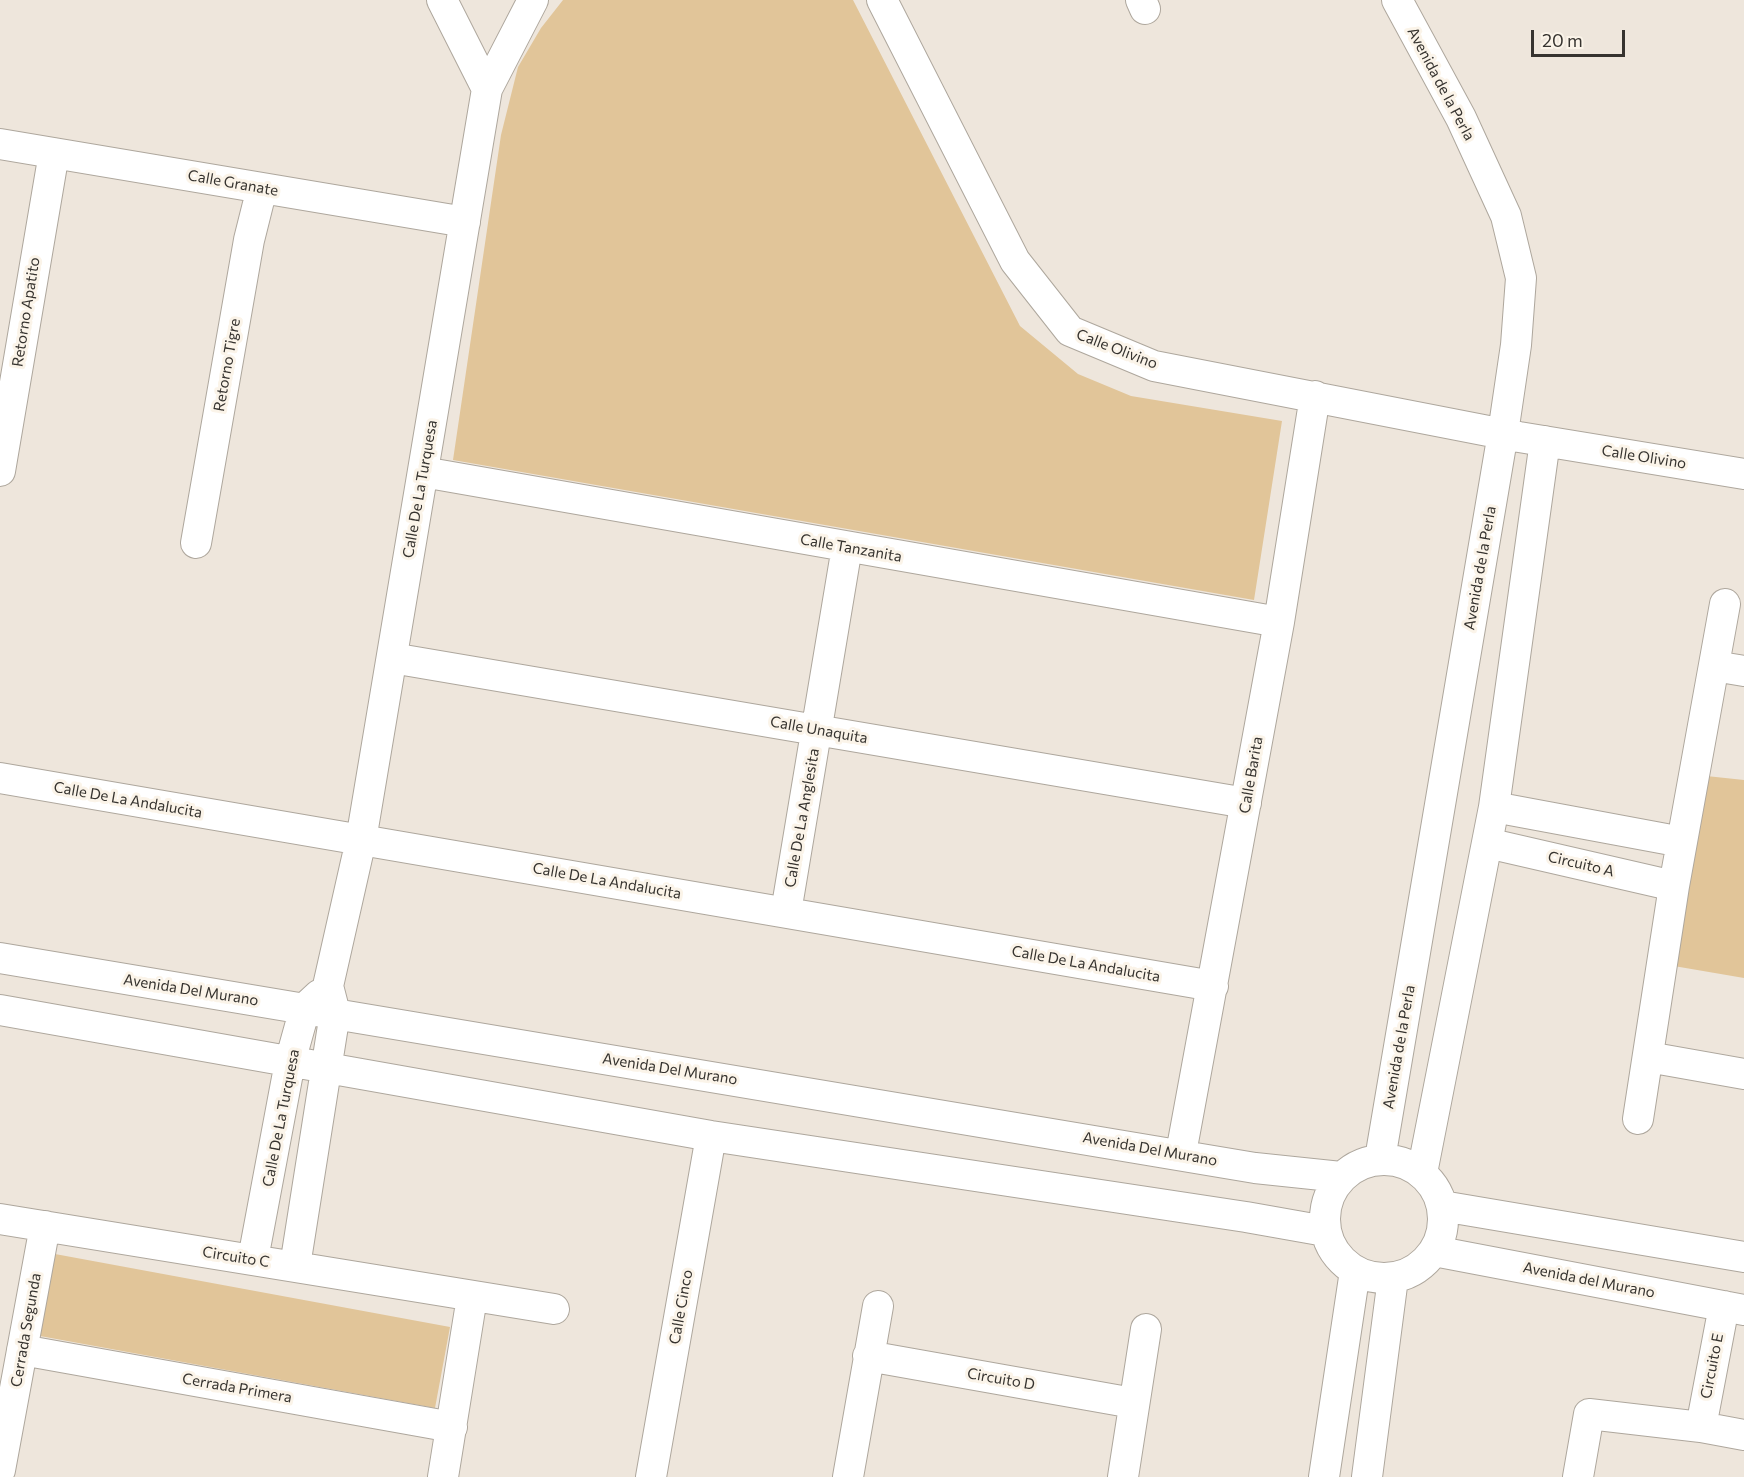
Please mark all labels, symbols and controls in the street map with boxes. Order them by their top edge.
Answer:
scale bar [1534,18,1628,56]
street label: Avenida de la Perla [1404,24,1478,144]
text: 20 m [1542,29,1583,51]
street label: Calle Granate [186,166,280,200]
street label: Retorno Apatito [8,256,44,368]
street label: Retorno Tigre [210,317,244,413]
street label: Calle Olivino [1074,325,1160,373]
street label: Calle De La Turquesa [399,419,441,559]
street label: Calle Olivino [1600,441,1688,473]
street label: Avenida de la Perla [1460,505,1500,631]
street label: Calle Tanzanita [799,530,903,566]
street label: Calle Unaquita [769,713,869,747]
street label: Calle Barita [1235,735,1267,815]
street label: Calle De La Anglesita [781,747,823,889]
street label: Calle De La Andalucita [52,778,204,822]
street label: Circuito A [1546,848,1616,880]
street label: Calle De La Andalucita [531,859,683,903]
street label: Calle De La Andalucita [1010,942,1162,986]
street label: Avenida Del Murano [122,970,260,1010]
street label: Avenida de la Perla [1379,984,1419,1110]
street label: Calle De La Turquesa [259,1048,303,1188]
street label: Avenida Del Murano [601,1049,739,1089]
street label: Avenida Del Murano [1081,1128,1219,1170]
street label: Circuito C [201,1243,271,1271]
street label: Avenida del Murano [1521,1258,1657,1302]
street label: Calle Cinco [666,1268,696,1346]
street label: Cerrada Segunda [7,1272,45,1388]
street label: Circuito E [1697,1332,1727,1400]
street label: Circuito D [966,1364,1036,1394]
street label: Cerrada Primera [181,1369,293,1407]

